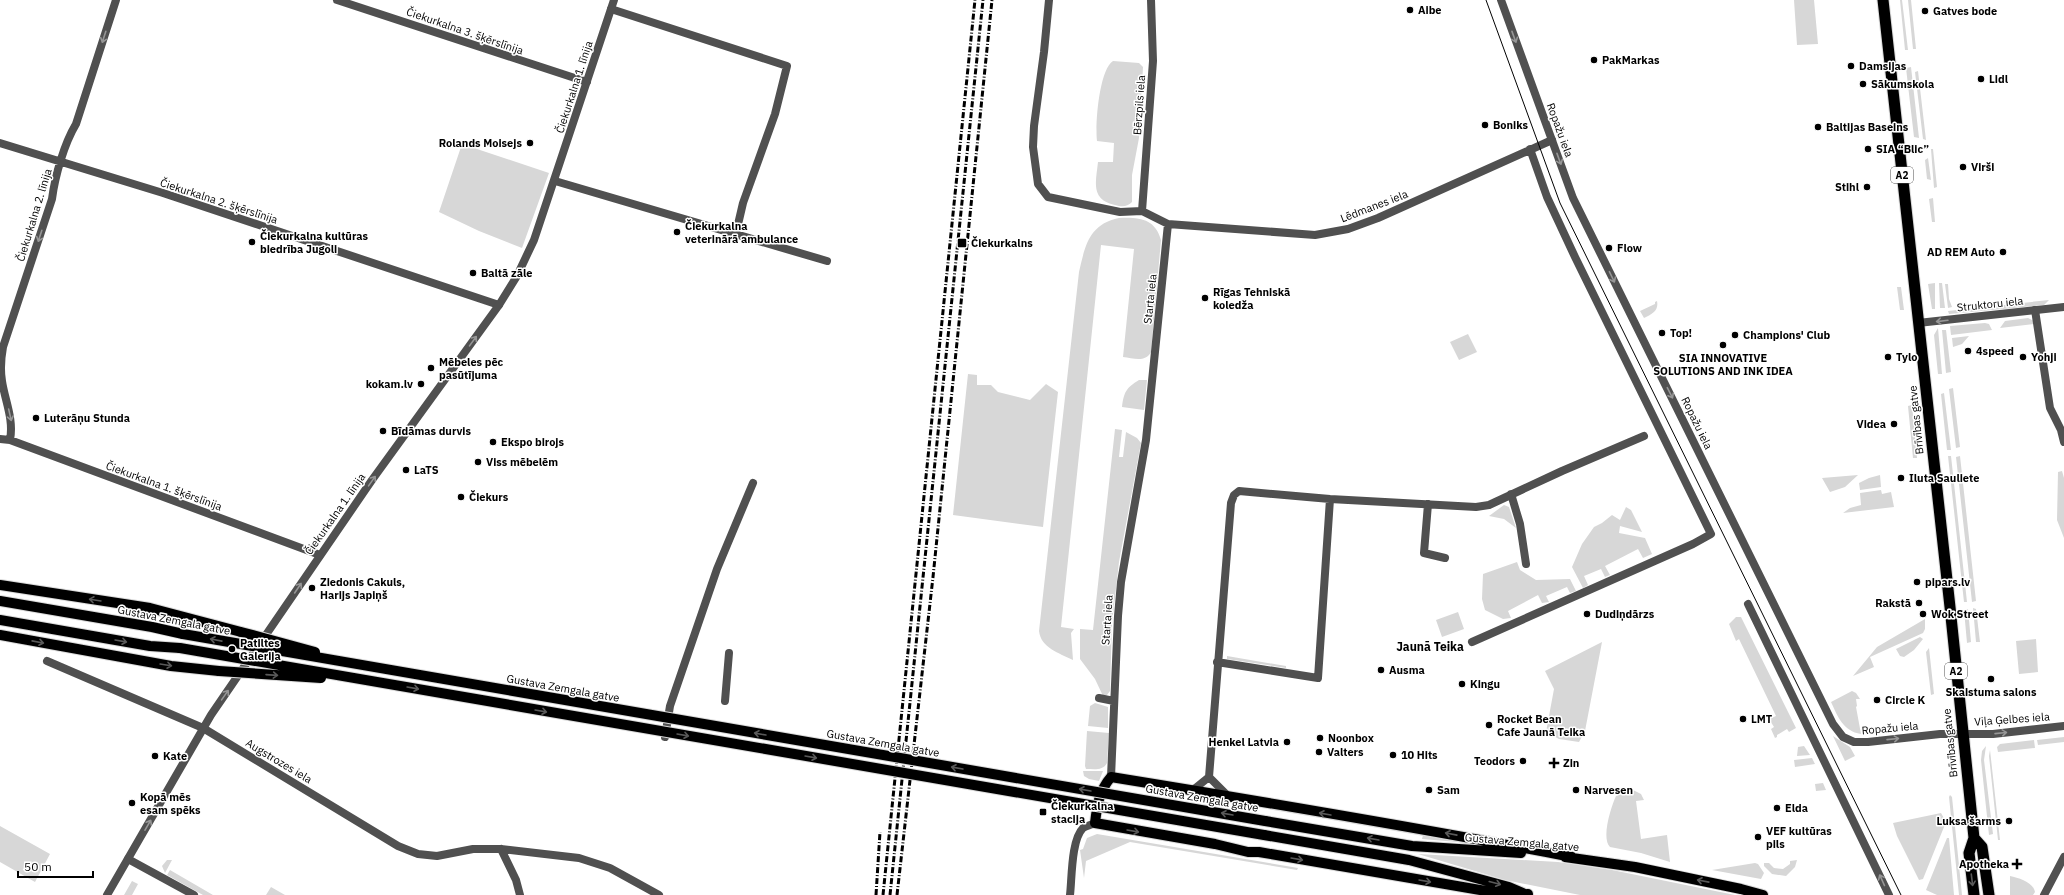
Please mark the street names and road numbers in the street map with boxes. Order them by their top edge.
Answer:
street label: Čiekurkalna 3. šķērslīnija [405,4,525,58]
street label: Čiekurkalna 1. līnija [552,39,596,135]
street label: Bērzpils iela [1130,74,1148,135]
street label: Ropažu iela [1544,101,1576,159]
street label: Čiekurkalna 2. līnija [13,167,55,263]
road number: A2 [1891,167,1913,183]
street label: Čiekurkalna 2. šķērslīnija [158,175,280,227]
street label: Lēdmanes iela [1338,187,1410,225]
street label: Starta iela [1140,273,1160,325]
street label: Struktoru iela [1956,294,2024,314]
street label: Brīvības gatve [1905,385,1927,455]
street label: Ropažu iela [1678,394,1716,452]
street label: Čiekurkalna 1. šķērslīnija [104,458,224,514]
street label: Čiekurkalna 1. līnija [302,470,368,558]
street label: Starta iela [1098,594,1116,646]
street label: Gustava Zemgala gatve [116,602,232,638]
road number: A2 [1945,663,1967,679]
street label: Gustava Zemgala gatve [505,671,621,705]
street label: Brīvības gatve [1939,708,1961,778]
street label: Viļa Ģelbes iela [1974,709,2050,729]
street label: Ropažu iela [1861,719,1919,737]
street label: Gustava Zemgala gatve [825,726,941,760]
street label: Augstrozes iela [243,736,315,786]
street label: Gustava Zemgala gatve [1144,781,1260,815]
street label: Gustava Zemgala gatve [1464,830,1580,854]

